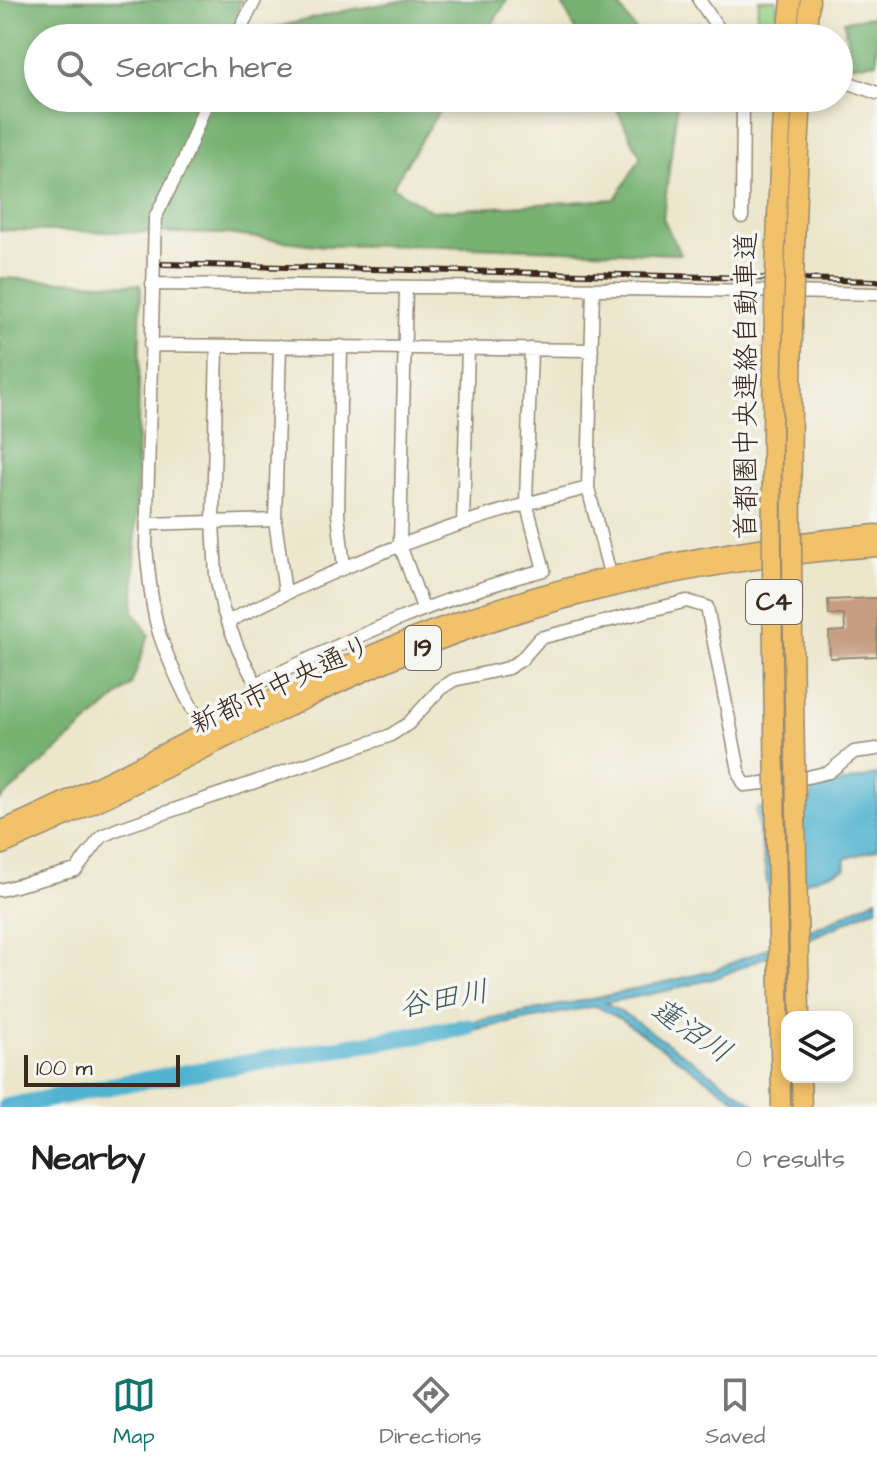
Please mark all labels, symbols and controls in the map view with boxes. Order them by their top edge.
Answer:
search box [24,24,853,112]
icon: search [52,46,96,90]
text: Search here [116,47,293,89]
street label: 首都圏中央連絡自動車道 [727,232,766,540]
road number: C4 [746,580,802,624]
street label: 新都市中央通り [184,626,378,744]
road number: 19 [405,626,441,670]
water label: 谷田川 [396,971,492,1027]
water label: 蓮沼川 [642,988,740,1074]
map controls [781,1011,853,1083]
button: layers [781,1011,853,1083]
scale bar [24,1051,180,1087]
text: 100 m [36,1053,93,1084]
text: Nearby [32,1135,146,1183]
text: 0 results [736,1141,845,1177]
tab: Map [112,1373,156,1452]
tab: Directions [379,1373,482,1452]
tab: Saved [705,1373,765,1452]

